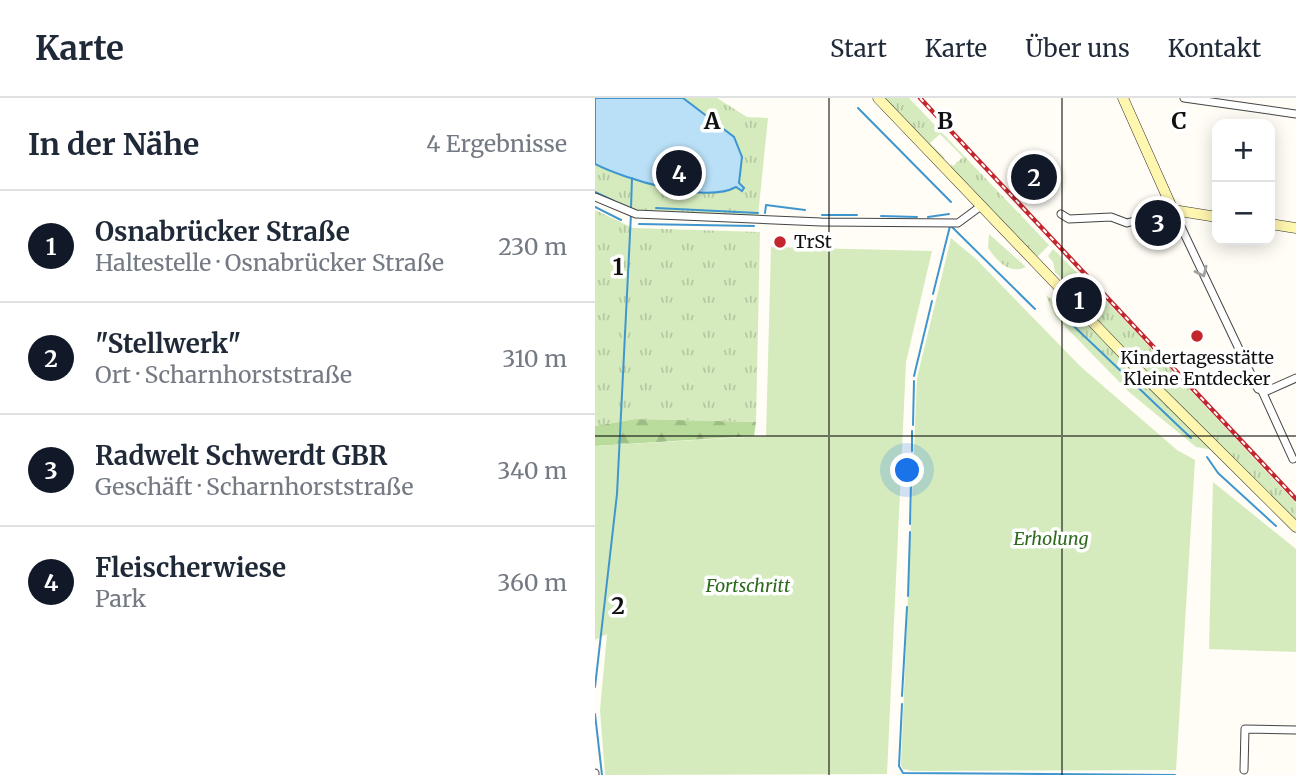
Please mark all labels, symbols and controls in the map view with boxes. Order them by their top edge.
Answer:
text: Karte [35,28,124,69]
text: Start [830,33,887,64]
text: Karte [925,33,987,64]
text: Über uns [1025,33,1130,64]
text: Kontakt [1168,33,1261,64]
text: A [703,106,721,135]
text: B [937,106,953,135]
text: C [1171,106,1187,135]
map controls [1212,119,1275,245]
button: + [1212,119,1275,182]
text: In der Nähe [28,125,199,163]
text: 4 Ergebnisse [426,129,567,158]
pin: 4 [656,147,702,199]
pin: 2 [1011,151,1057,203]
button: − [1212,182,1275,245]
pin: 3 [1135,197,1181,249]
text: Osnabrücker Straße [95,215,350,248]
place label: TrSt [794,230,832,253]
text: 1 [46,232,56,261]
text: 230 m [498,232,567,261]
marker: TrSt [772,234,788,250]
text: Haltestelle · Osnabrücker Straße [95,248,444,277]
text: 1 [613,252,624,281]
one-way arrow [1194,265,1208,277]
pin: 1 [1056,274,1102,326]
text: "Stellwerk" [95,327,241,360]
marker: Kindertagesstätte Kleine Entdecker [1189,328,1205,344]
text: 2 [44,344,58,373]
text: 310 m [502,344,567,373]
place label: Kindertagesstätte Kleine Entdecker [1120,346,1274,390]
text: Ort · Scharnhorststraße [95,360,352,389]
text: Radwelt Schwerdt GBR [95,439,387,472]
your location [890,453,924,487]
text: 3 [44,456,58,485]
text: 340 m [497,456,567,485]
text: Geschäft · Scharnhorststraße [95,472,413,501]
park label: Erholung [1013,527,1089,550]
text: Fleischerwiese [95,551,286,584]
text: 4 [44,568,58,597]
text: 360 m [497,568,567,597]
park label: Fortschritt [705,574,791,597]
text: Park [95,584,146,613]
text: 2 [611,591,625,620]

